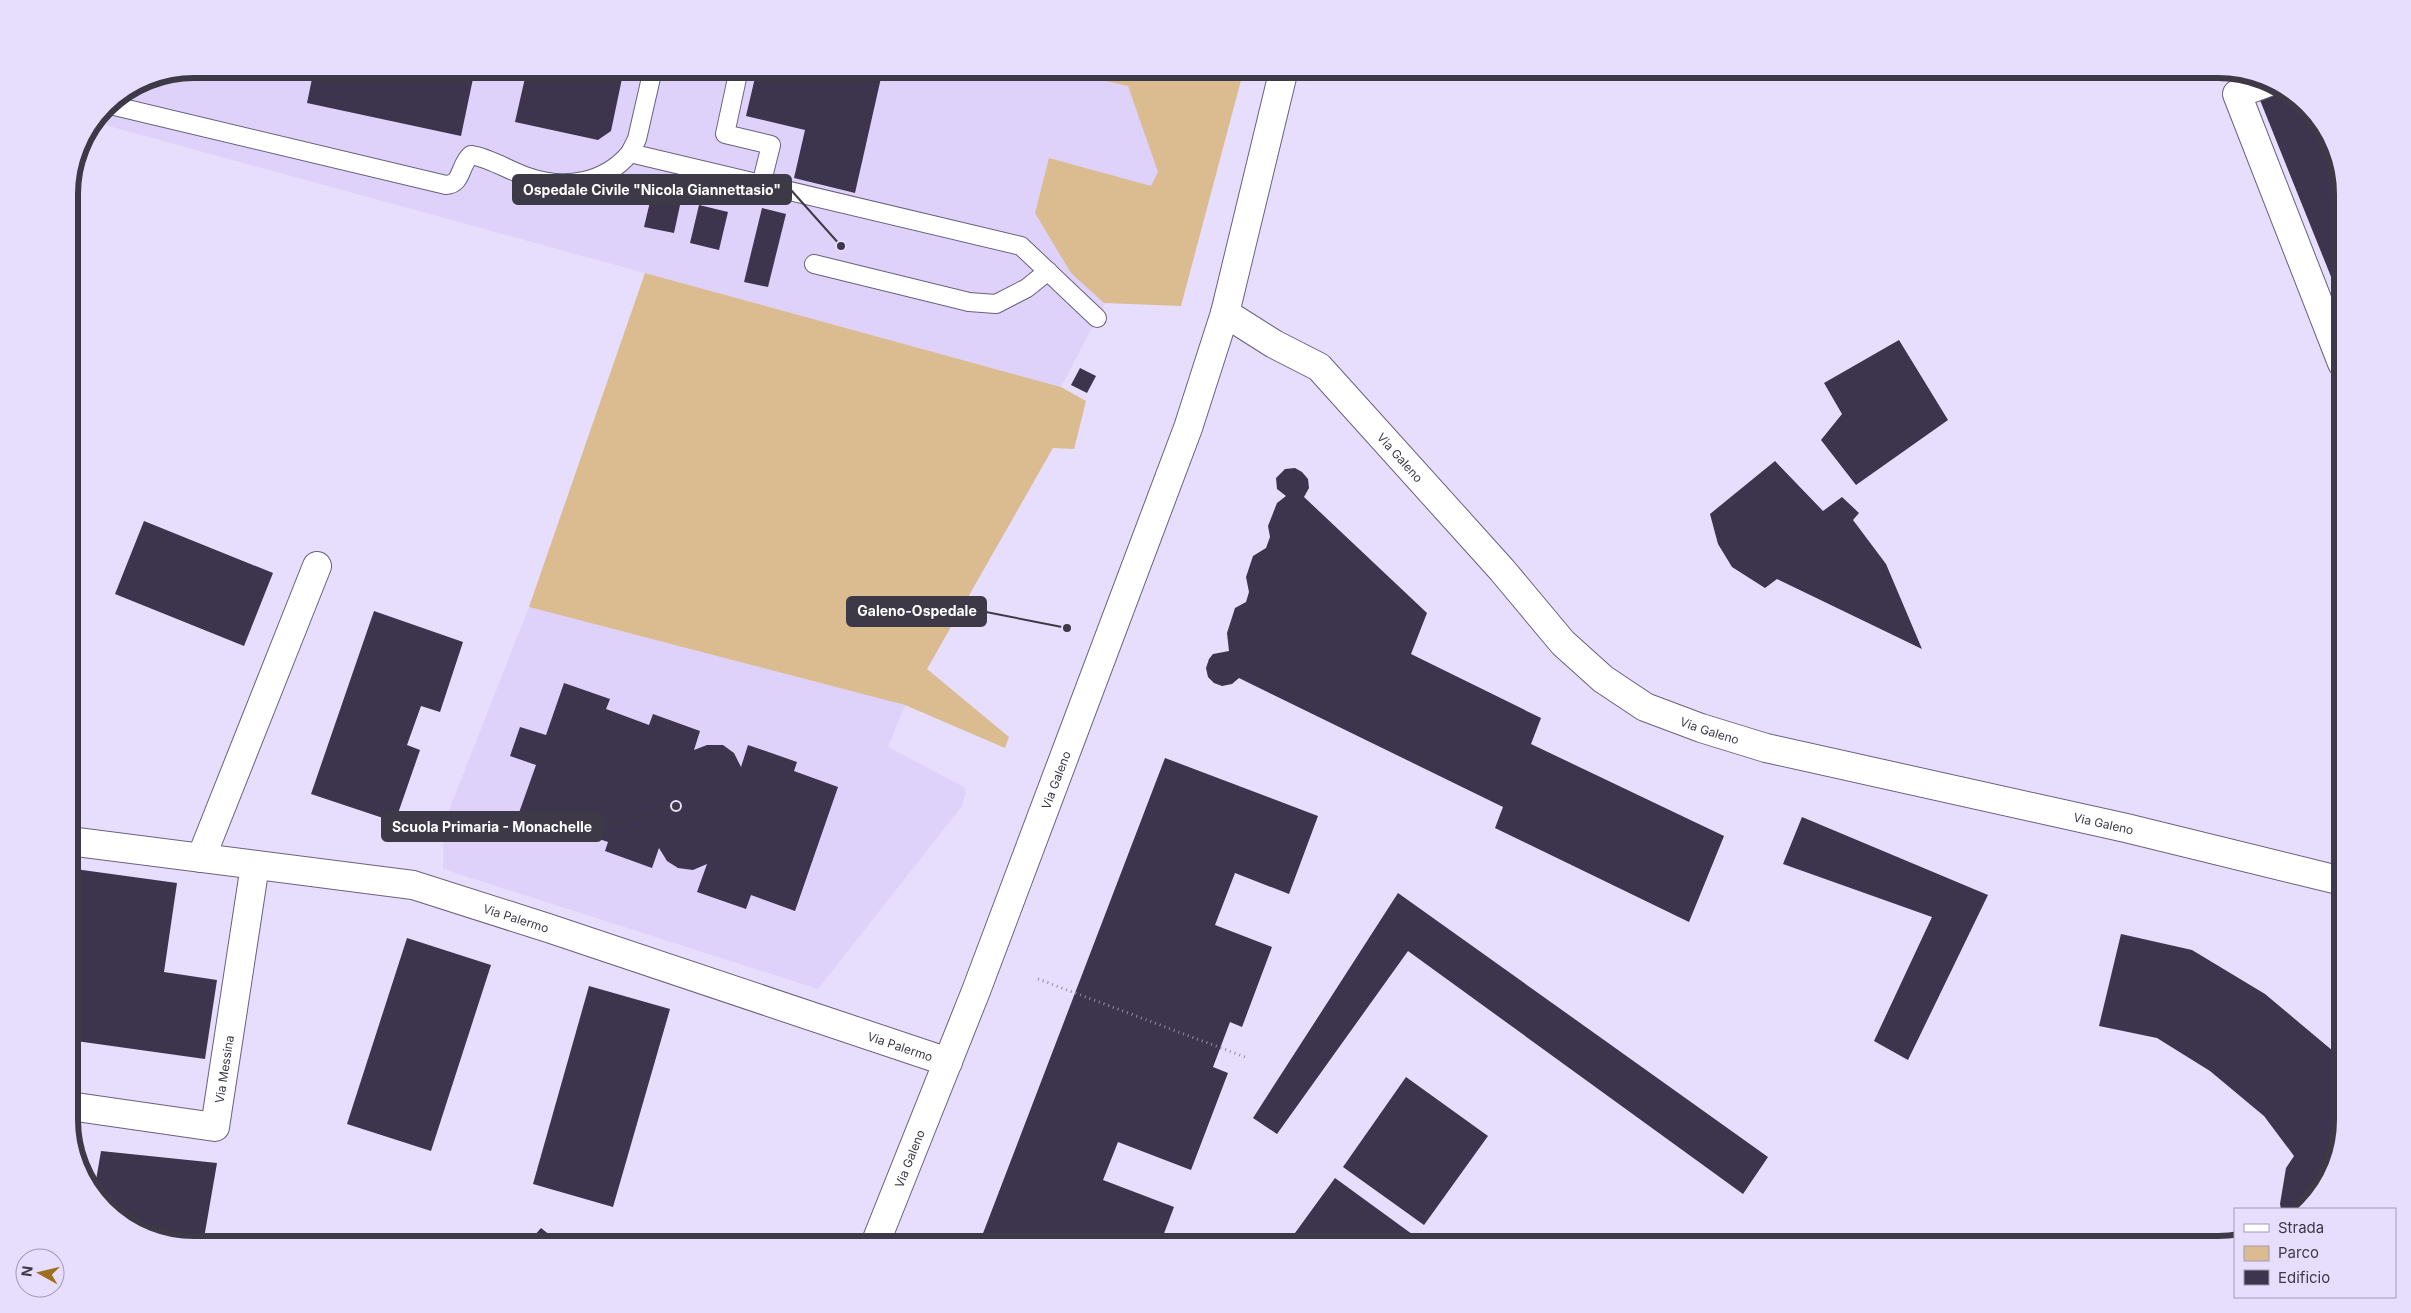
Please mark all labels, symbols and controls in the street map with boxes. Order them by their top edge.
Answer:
callout: Ospedale Civile "Nicola Giannettasio" [513,175,791,204]
text: Ospedale Civile "Nicola Giannettasio" [523,181,781,198]
street label: Via Galeno [1374,429,1426,485]
callout: Galeno-Ospedale [847,597,986,626]
text: Galeno-Ospedale [857,602,977,619]
street label: Via Galeno [1678,713,1741,747]
street label: Via Galeno [1038,749,1073,811]
street label: Via Galeno [2072,809,2135,837]
callout: Scuola Primaria - Monachelle [382,812,602,841]
text: Scuola Primaria - Monachelle [392,818,592,835]
street label: Via Palermo [481,900,551,935]
street label: Via Palermo [866,1028,935,1064]
street label: Via Messina [211,1034,236,1104]
street label: Via Galeno [891,1127,927,1190]
legend [2234,1208,2396,1298]
text: Strada [2278,1218,2324,1237]
text: Parco [2278,1243,2319,1262]
north arrow [15,1248,65,1298]
text: N [17,1265,36,1278]
text: Edificio [2278,1268,2330,1287]

